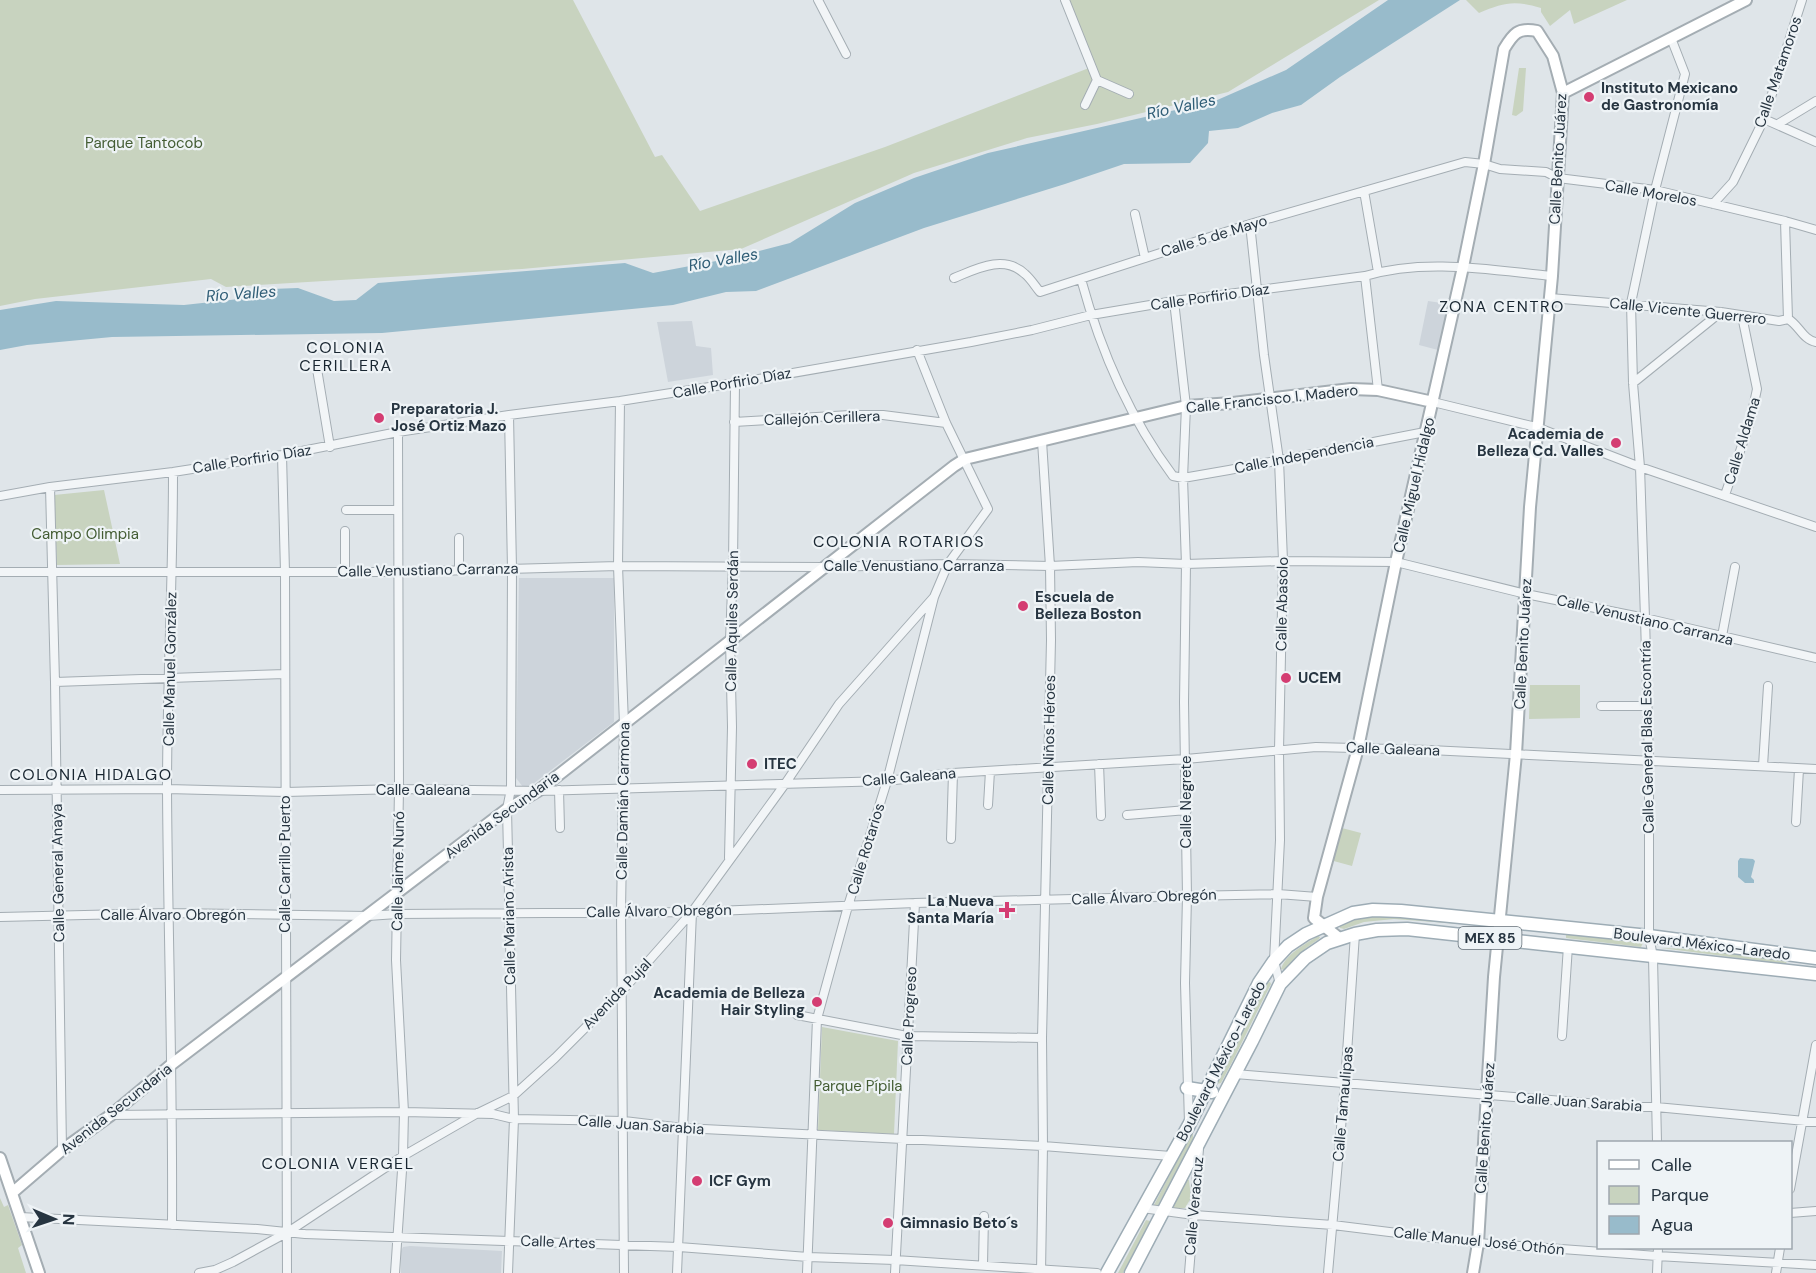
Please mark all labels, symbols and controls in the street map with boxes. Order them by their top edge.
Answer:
street label: Calle Matamoros [1750,14,1806,130]
place label: Instituto Mexicano de Gastronomía [1601,78,1738,115]
water label: Río Valles [1145,89,1218,124]
marker: Instituto Mexicano de Gastronomía [1582,90,1596,104]
street label: Calle Benito Juárez [1545,93,1571,225]
park label: Parque Tantocob [85,133,203,153]
street label: Calle Morelos [1603,175,1699,211]
street label: Calle 5 de Mayo [1158,210,1270,262]
water label: Río Valles [687,243,760,276]
street label: Calle Porfirio Díaz [1149,279,1271,315]
water label: Río Valles [205,281,277,306]
street label: Calle Vicente Guerrero [1609,293,1768,329]
district label: ZONA CENTRO [1439,296,1565,317]
district label: COLONIA CERILLERA [299,337,393,376]
street label: Calle Porfirio Díaz [671,363,793,403]
street label: Calle Francisco I. Madero [1185,380,1359,418]
street label: Calle Aldama [1719,395,1765,487]
place label: Preparatoria J. José Ortiz Mazo [391,399,507,436]
street label: Callejón Cerillera [763,406,881,430]
marker: Preparatoria J. José Ortiz Mazo [372,411,386,425]
street label: Calle Miguel Hidalgo [1389,415,1439,555]
place label: Academia de Belleza Cd. Valles [1477,424,1604,461]
street label: Calle Independencia [1233,432,1375,478]
marker: Academia de Belleza Cd. Valles [1609,436,1623,450]
street label: Calle Porfirio Díaz [191,440,313,478]
park label: Campo Olimpia [31,524,139,544]
district label: COLONIA ROTARIOS [813,531,985,552]
street label: Calle Aquiles Serdán [721,550,743,692]
street label: Calle Venustiano Carranza [823,556,1005,576]
street label: Calle Abasolo [1271,557,1293,651]
street label: Calle Venustiano Carranza [337,558,519,582]
street label: Calle Benito Juárez [1510,578,1536,710]
place label: Escuela de Belleza Boston [1035,587,1142,624]
street label: Calle Venustiano Carranza [1555,590,1735,650]
street label: Calle Manuel González [159,591,181,746]
marker: Escuela de Belleza Boston [1016,599,1030,613]
street label: Calle General Blas Escontría [1635,640,1659,834]
place label: UCEM [1298,668,1341,688]
marker: UCEM [1279,671,1293,685]
street label: Calle Niños Héroes [1038,675,1060,805]
street label: Calle Damián Carmona [612,722,634,880]
street label: Calle Galeana [1345,737,1441,761]
place label: ITEC [764,754,797,774]
street label: Calle Negrete [1176,755,1196,849]
marker: ITEC [745,757,759,771]
street label: Calle Galeana [861,763,957,791]
district label: COLONIA HIDALGO [9,764,173,785]
street label: Avenida Secundaria [441,767,563,863]
street label: Calle Galeana [376,780,470,800]
street label: Calle Carrillo Puerto [275,795,295,933]
street label: Calle Rotarios [843,801,889,897]
street label: Calle General Anaya [47,803,69,943]
street label: Calle Jaime Nunó [387,811,409,931]
street label: Calle Mariano Arista [498,847,520,985]
street label: Calle Álvaro Obregón [1071,884,1217,910]
place label: La Nueva Santa María [907,891,994,928]
street label: Calle Álvaro Obregón [586,900,732,922]
marker: La Nueva Santa María [998,901,1016,919]
street label: Calle Álvaro Obregón [100,905,246,925]
street label: Boulevard México-Laredo [1612,923,1792,965]
road number: MEX 85 [1458,927,1522,949]
street label: Avenida Pujal [578,954,656,1034]
street label: Calle Progreso [896,966,922,1066]
street label: Boulevard México-Laredo [1172,977,1270,1145]
place label: Academia de Belleza Hair Styling [653,983,805,1020]
marker: Academia de Belleza Hair Styling [810,995,824,1009]
street label: Calle Tamaulipas [1328,1045,1358,1163]
street label: Avenida Secundaria [56,1059,176,1159]
street label: Calle Benito Juárez [1470,1062,1500,1194]
park label: Parque Pípila [814,1076,902,1096]
street label: Calle Juan Sarabia [1515,1088,1643,1116]
street label: Calle Juan Sarabia [577,1111,705,1139]
legend [1597,1141,1792,1249]
district label: COLONIA VERGEL [261,1153,415,1174]
text: Calle [1651,1153,1692,1177]
street label: Calle Veracruz [1180,1156,1208,1256]
place label: ICF Gym [709,1171,771,1191]
marker: ICF Gym [690,1174,704,1188]
text: Parque [1651,1183,1709,1207]
north arrow [24,1189,84,1249]
text: N [58,1213,79,1226]
place label: Gimnasio Beto´s [900,1213,1018,1233]
text: Agua [1651,1213,1693,1237]
marker: Gimnasio Beto´s [881,1216,895,1230]
street label: Calle Manuel José Othón [1392,1222,1566,1260]
street label: Calle Artes [520,1231,596,1253]

